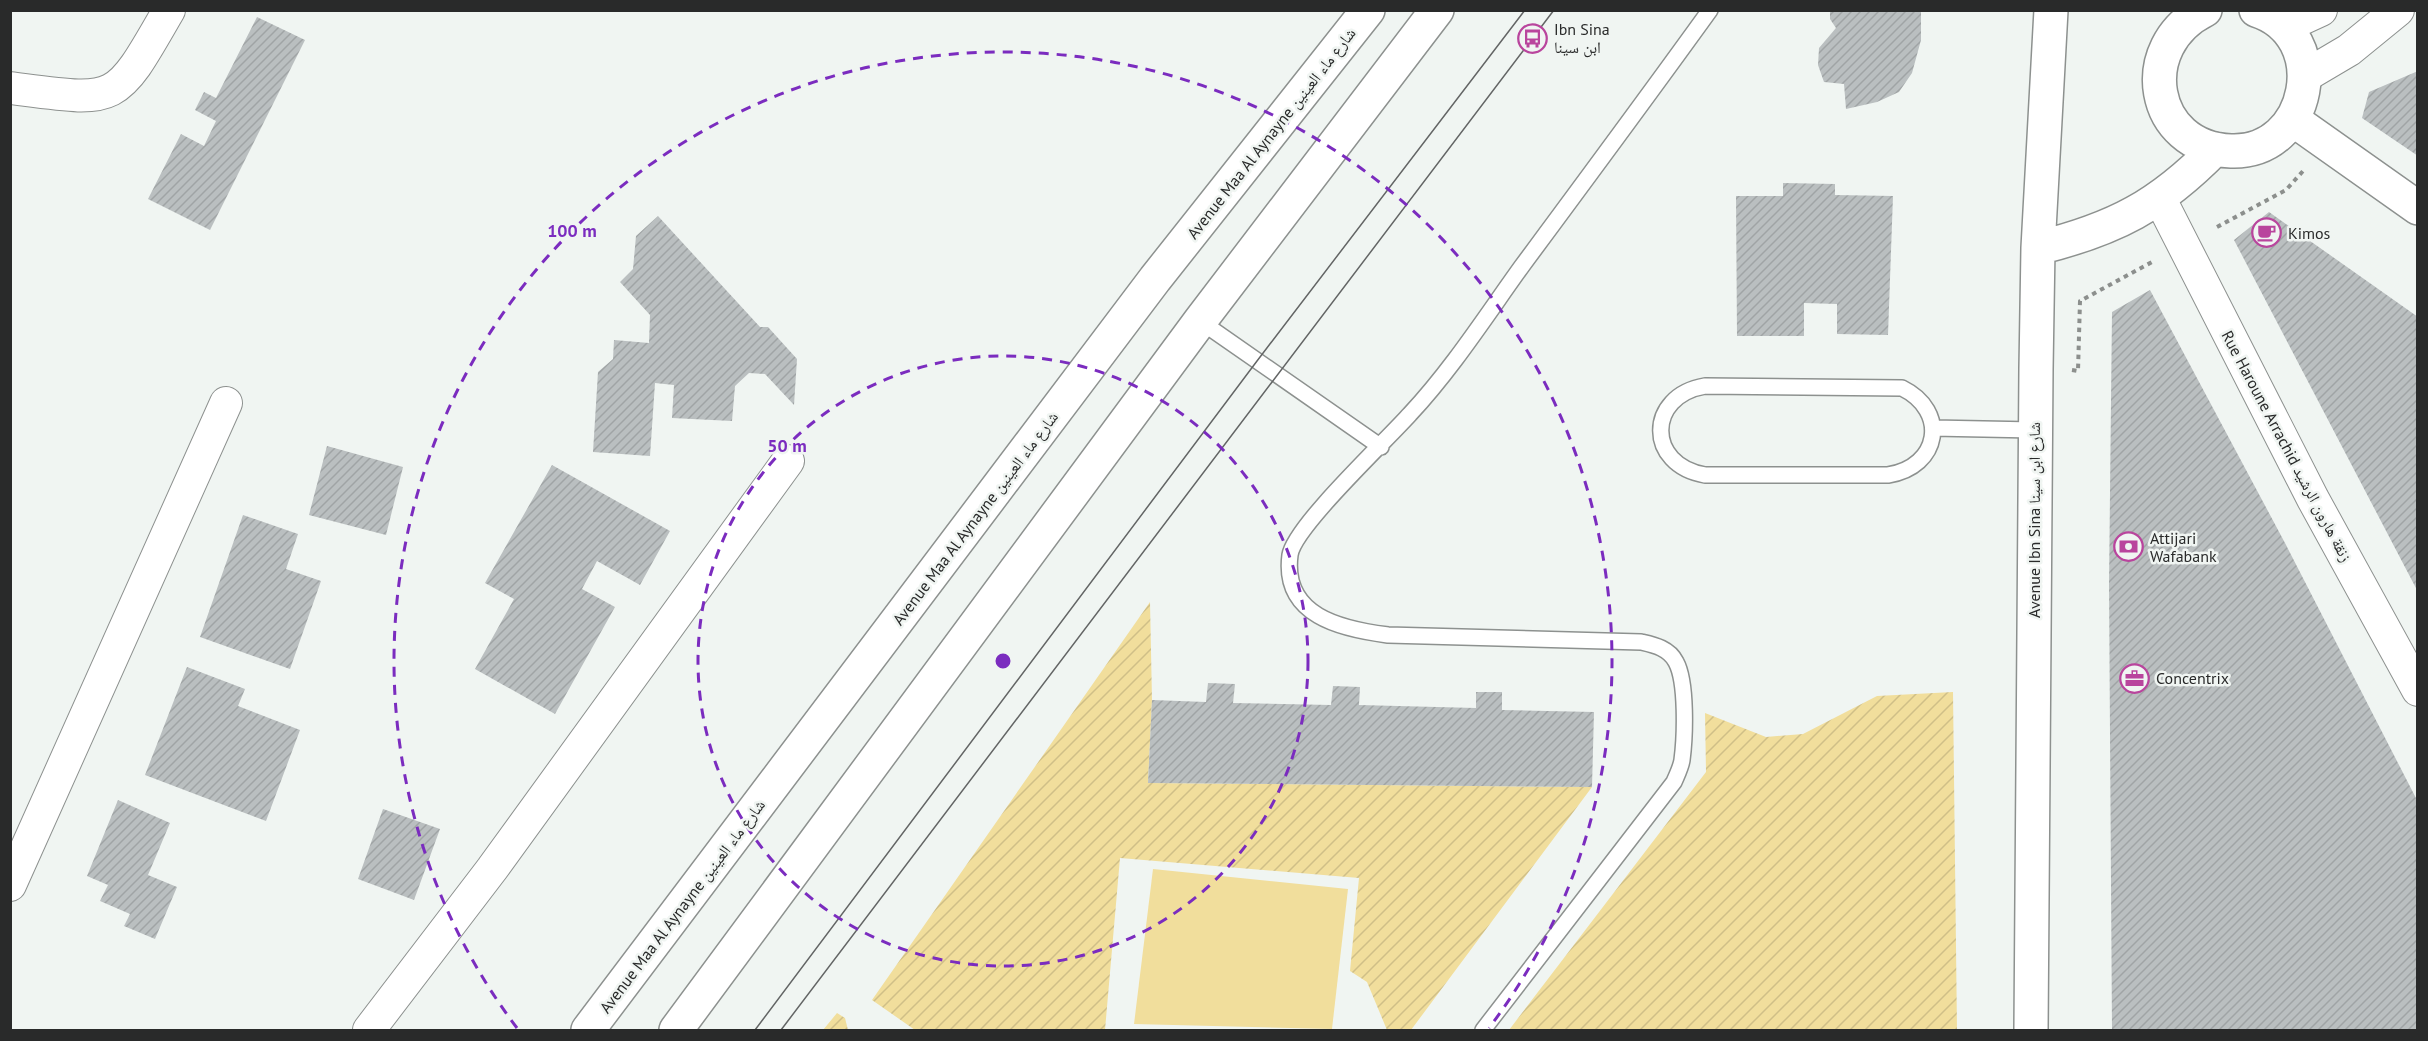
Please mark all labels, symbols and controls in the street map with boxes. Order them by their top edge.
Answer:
place label: Ibn Sina ابن سينا [1554,19,1610,58]
bus stop icon: Ibn Sina ابن سينا [1517,22,1549,54]
street label: Avenue Maa Al Aynayne شارع ماء العينين [1182,23,1360,243]
cafe icon: Kimos [2251,217,2283,249]
text: 100 m [547,219,597,242]
place label: Kimos [2288,223,2331,243]
street label: Rue Haroune Arrachid زنقة هارون الرشيد [2216,327,2357,565]
street label: Avenue Maa Al Aynayne شارع ماء العينين [888,407,1063,629]
street label: Avenue Ibn Sina شارع ابن سينا [2024,422,2045,618]
text: 50 m [767,434,807,457]
place label: Attijari Wafabank [2150,528,2217,566]
bank icon: Attijari Wafabank [2113,531,2145,563]
centre of rings [993,651,1013,671]
office icon: Concentrix [2119,662,2151,694]
place label: Concentrix [2156,668,2229,688]
street label: Avenue Maa Al Aynayne شارع ماء العينين [595,795,770,1017]

